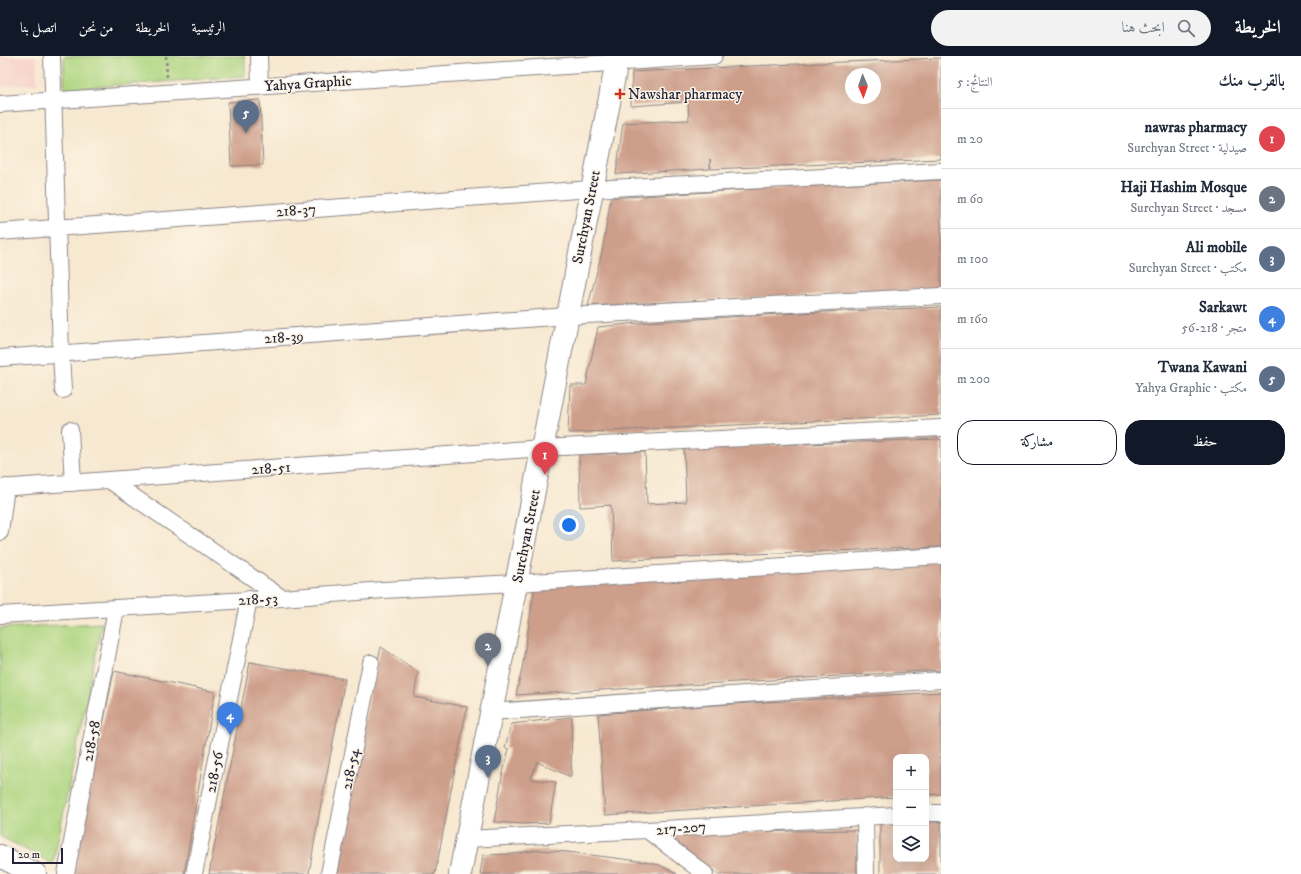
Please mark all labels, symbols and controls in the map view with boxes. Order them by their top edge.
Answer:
search box [931,10,1211,46]
text: الخريطة [1235,16,1281,39]
icon: search [1175,17,1197,39]
text: ابحث هنا [1122,18,1165,37]
text: اتصل بنا [20,19,57,37]
text: من نحن [79,19,114,37]
text: الخريطة [136,19,170,37]
text: الرئيسية [192,19,225,37]
north arrow [845,68,881,104]
text: بالقرب منك [1219,70,1285,92]
street label: Yahya Graphic [264,71,353,96]
text: النتائج: 5 [957,74,992,90]
place label: Nawshar pharmacy [628,85,743,104]
marker: Nawshar pharmacy [615,89,625,99]
pin: 5 [233,100,259,133]
text: nawras pharmacy [1145,118,1247,137]
text: 20 m [957,131,983,147]
text: 1 [1270,131,1274,147]
text: صيدلية · Surchyan Street [1127,140,1247,156]
street label: Surchyan Street [568,169,605,265]
text: Haji Hashim Mosque [1121,178,1247,197]
text: 60 m [957,191,983,207]
text: 2 [1269,191,1275,207]
street label: 218-37 [275,200,317,221]
text: مسجد · Surchyan Street [1131,200,1247,216]
text: Ali mobile [1186,238,1247,257]
text: 100 m [957,251,988,267]
text: 3 [1270,251,1274,267]
text: مكتب · Surchyan Street [1129,260,1247,276]
text: Sarkawt [1199,298,1247,317]
text: 160 m [957,311,988,327]
text: 4 [1268,311,1276,327]
text: متجر · 218-56 [1181,320,1247,336]
street label: 218-39 [264,327,304,348]
text: Twana Kawani [1158,358,1247,377]
text: 200 m [957,371,990,387]
text: 5 [1269,371,1275,387]
text: مكتب · Yahya Graphic [1135,380,1247,396]
button: مشاركة [957,420,1117,465]
button: حفظ [1125,420,1285,465]
pin: 1 [532,442,558,475]
street label: 218-51 [251,458,291,479]
street label: Surchyan Street [508,488,545,584]
your location [559,515,579,535]
street label: 218-53 [238,589,278,610]
pin: 2 [475,633,501,666]
pin: 4 [217,702,243,735]
street label: 218-58 [78,719,105,763]
pin: 3 [475,745,501,778]
street label: 218-54 [337,746,364,791]
street label: 218-56 [201,749,228,794]
map controls [893,754,929,862]
button: + [893,754,929,790]
button: − [893,790,929,826]
street label: 217-207 [655,817,707,840]
button: layers [893,826,929,862]
scale bar [12,846,63,865]
text: 20 m [18,848,40,862]

